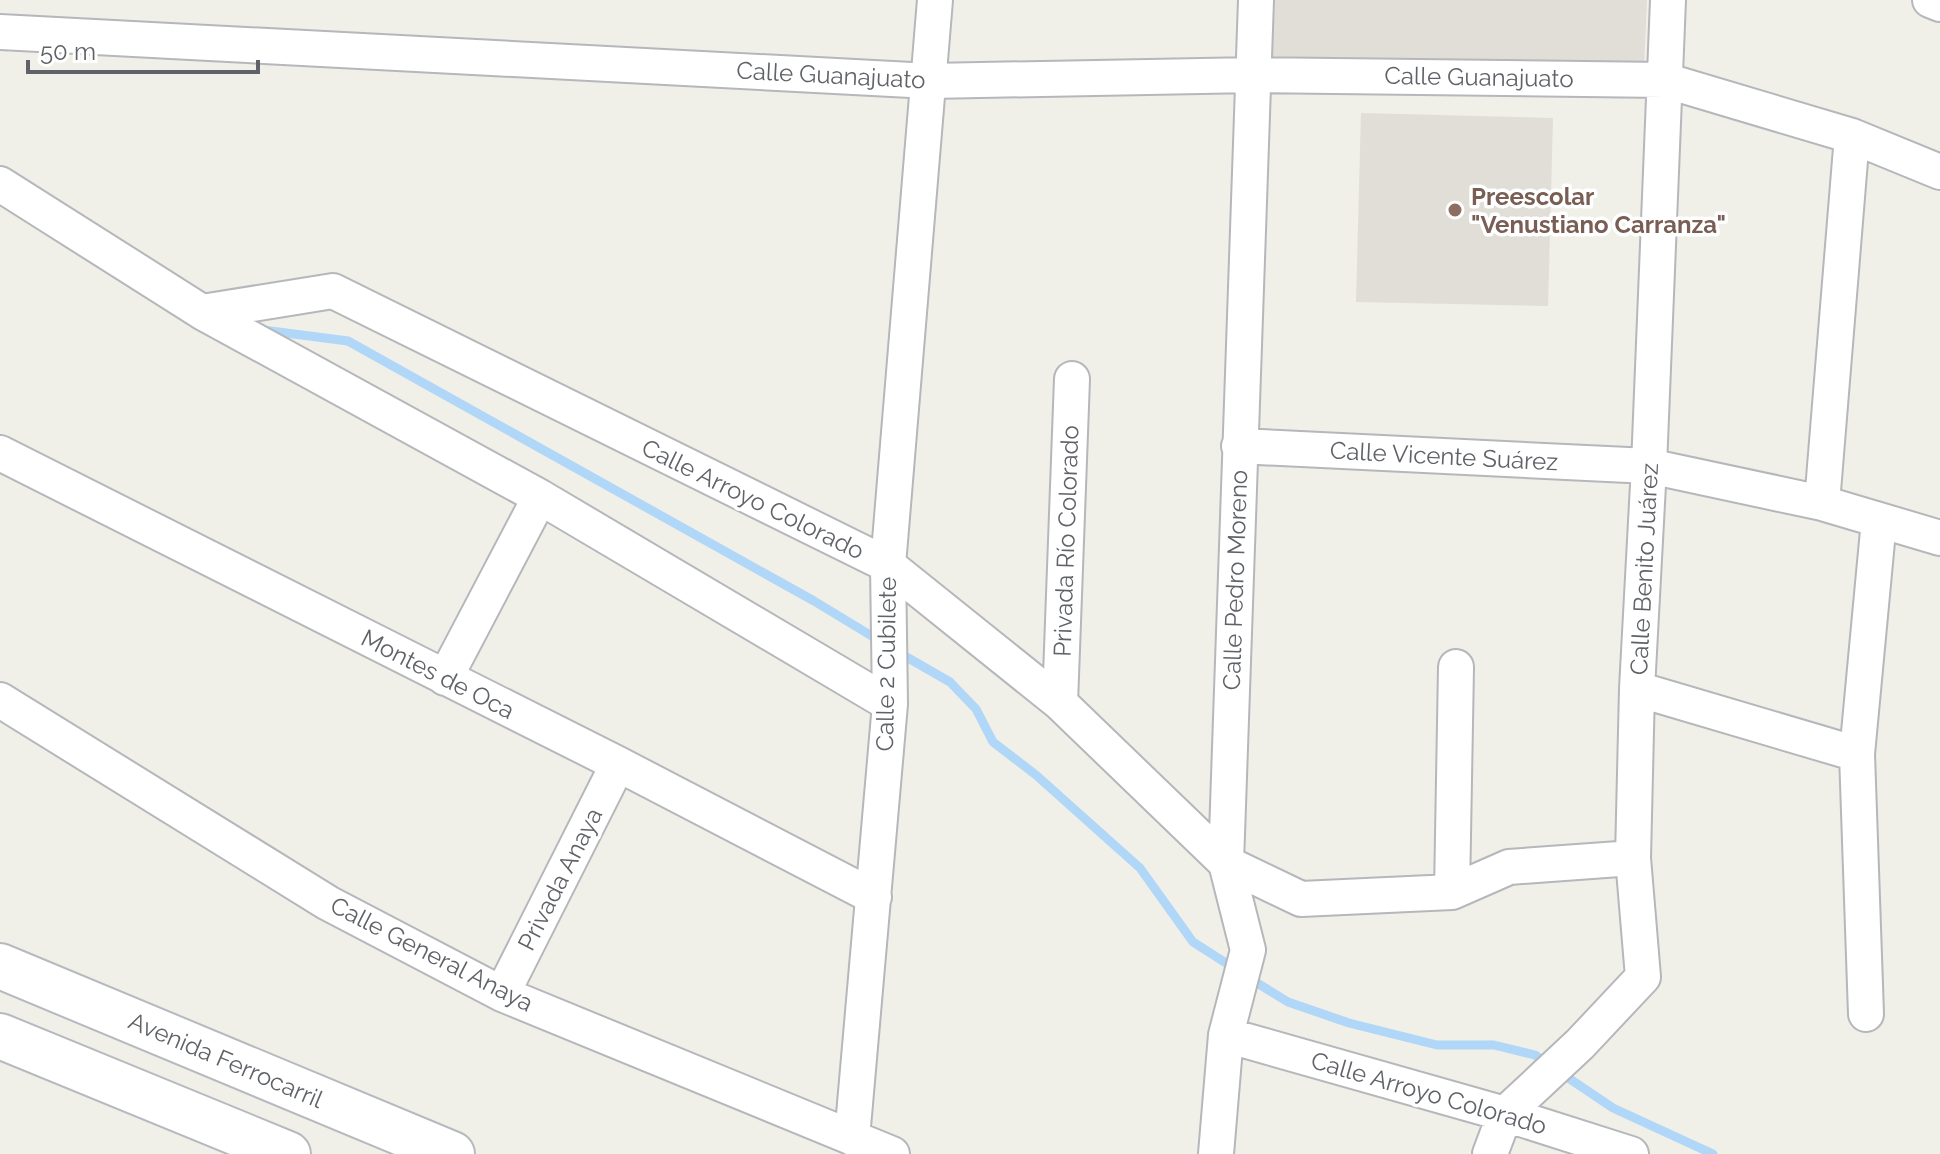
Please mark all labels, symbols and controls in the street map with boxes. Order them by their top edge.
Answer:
scale bar [28,24,258,74]
text: 50 m [40,37,96,66]
street label: Calle Guanajuato [736,56,926,94]
street label: Calle Guanajuato [1384,61,1574,93]
place label: Preescolar "Venustiano Carranza" [1471,182,1726,239]
marker: Preescolar "Venustiano Carranza" [1446,201,1464,219]
street label: Privada Río Colorado [1047,425,1085,657]
street label: Calle Arroyo Colorado [637,433,869,565]
street label: Calle Vicente Suárez [1329,436,1559,476]
street label: Calle Benito Juárez [1624,462,1664,676]
street label: Calle Pedro Moreno [1217,469,1253,691]
street label: Calle 2 Cubilete [870,576,902,752]
street label: Montes de Oca [357,623,519,725]
street label: Privada Anaya [512,803,608,955]
street label: Calle General Anaya [326,890,538,1018]
street label: Avenida Ferrocarril [124,1006,328,1114]
street label: Calle Arroyo Colorado [1308,1045,1550,1141]

